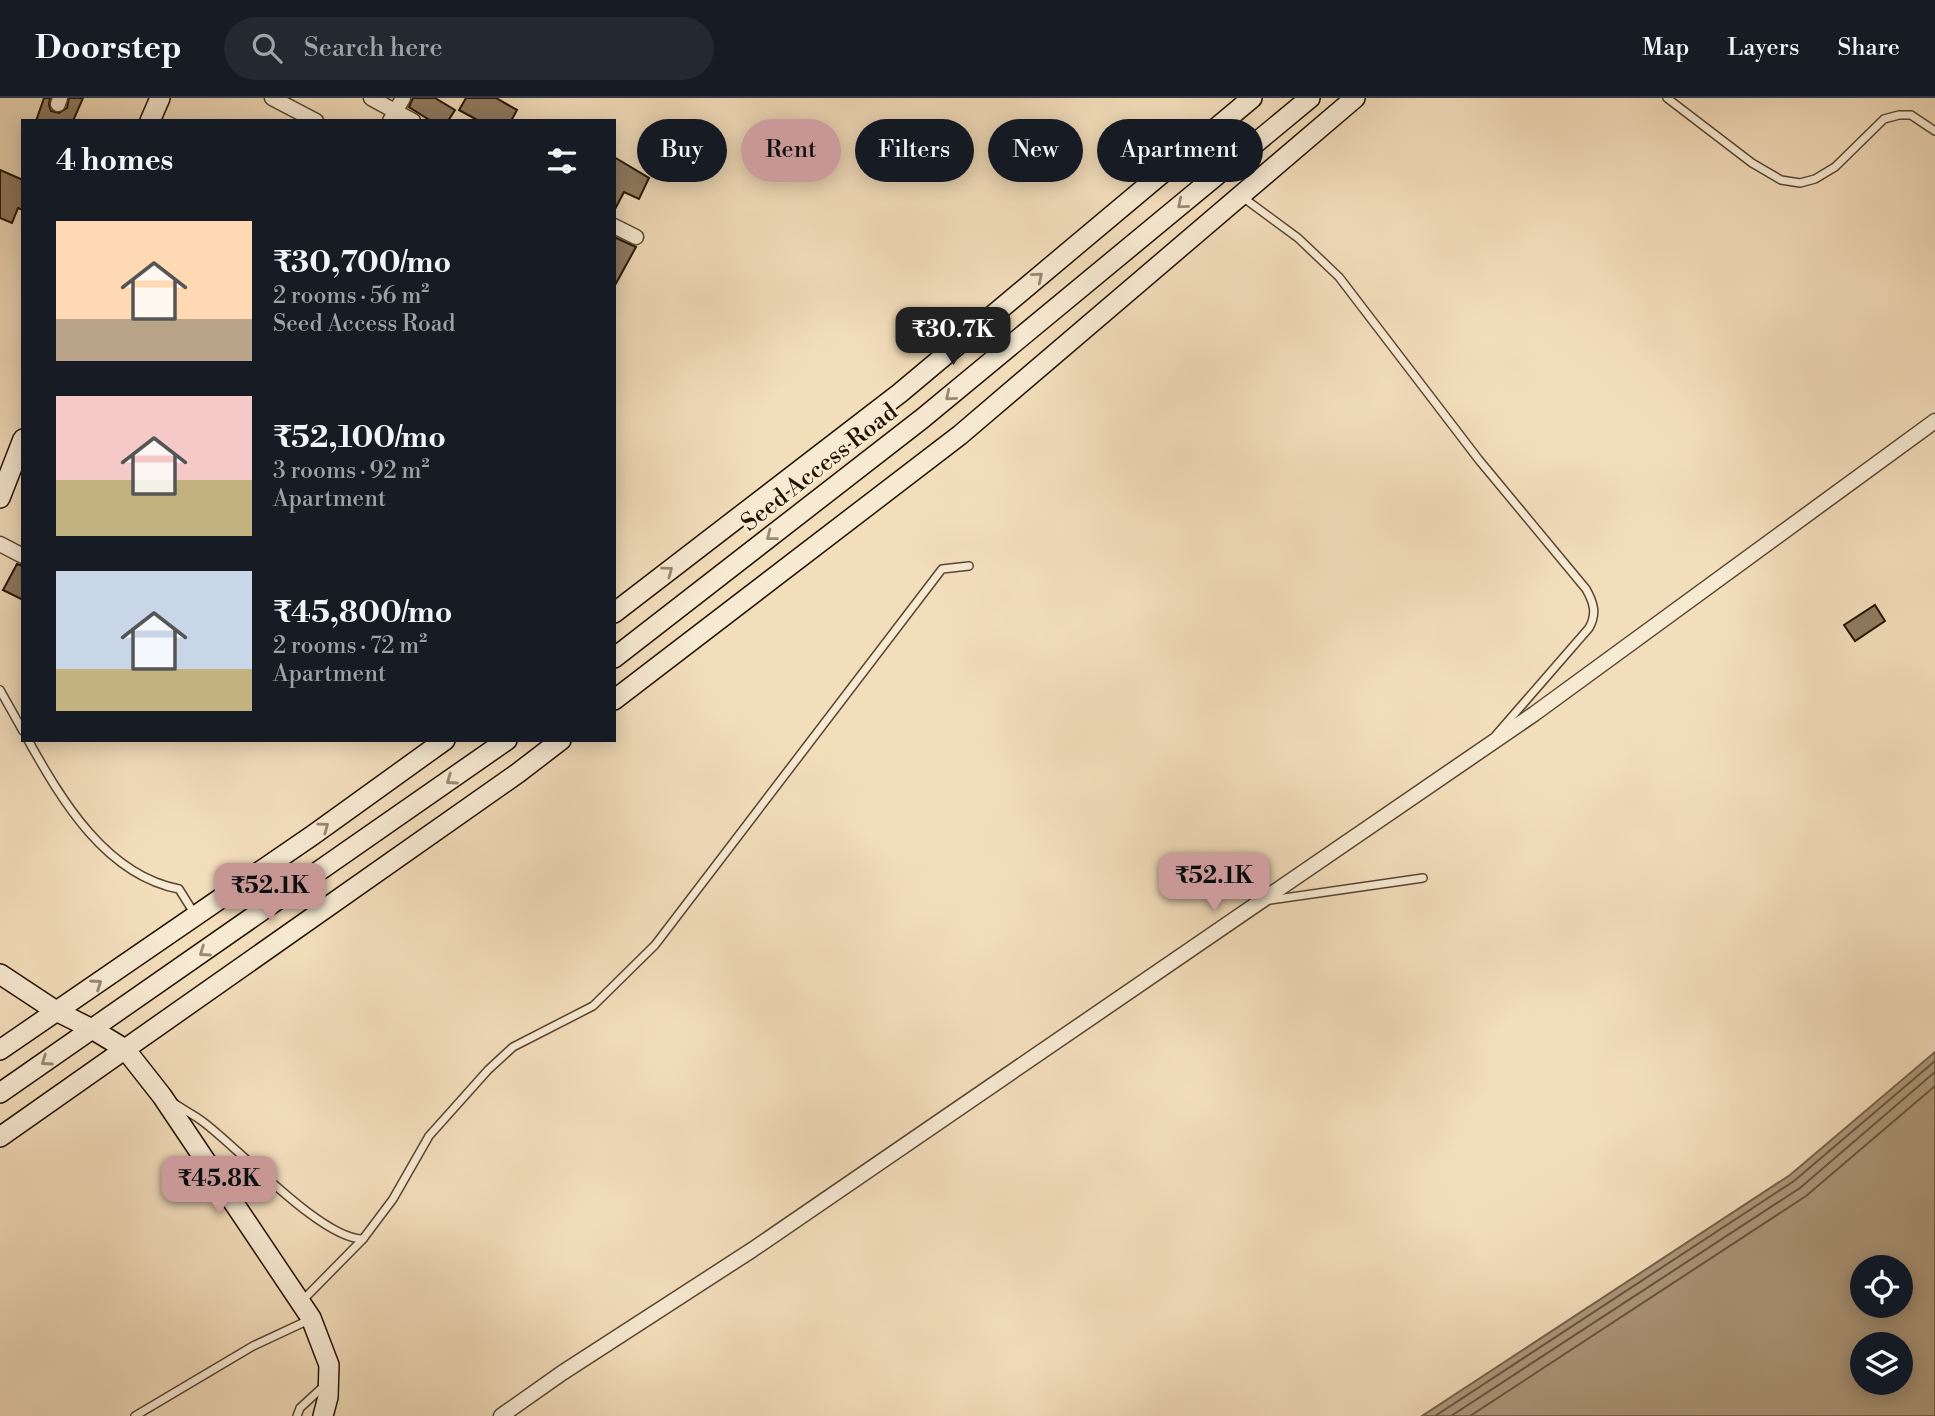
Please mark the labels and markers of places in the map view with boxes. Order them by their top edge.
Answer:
pin: ₹30.7K [896,308,1010,367]
pin: ₹52.1K [1157,854,1271,913]
pin: ₹52.1K [213,864,327,923]
pin: ₹45.8K [162,1156,276,1216]

